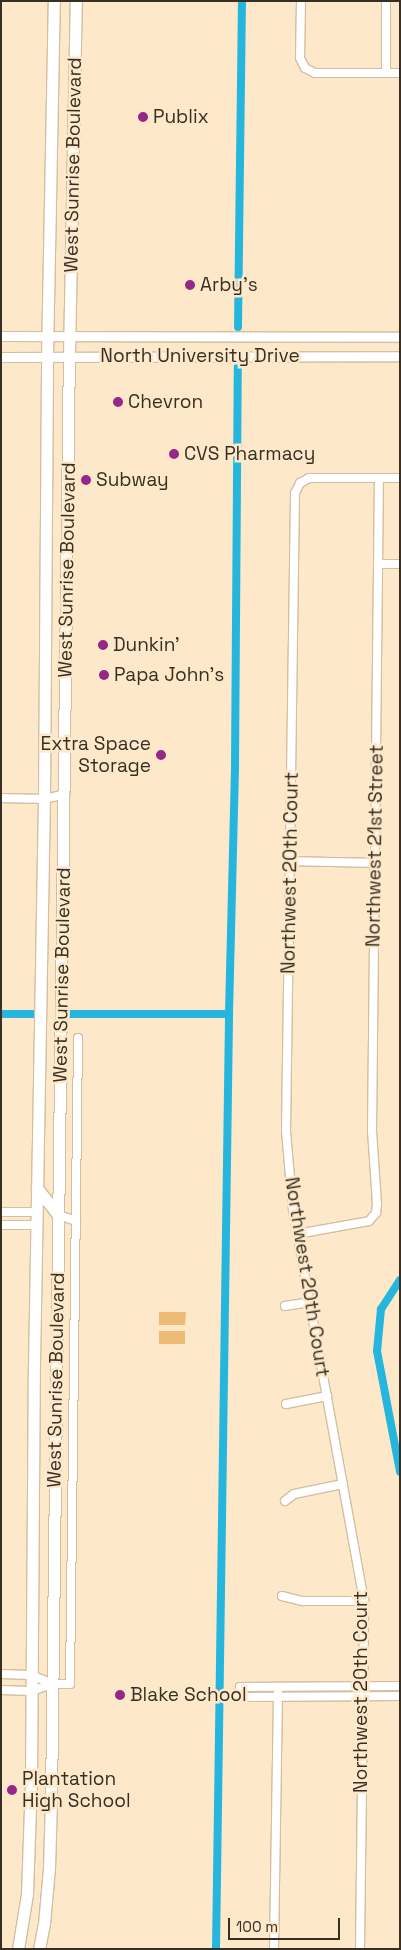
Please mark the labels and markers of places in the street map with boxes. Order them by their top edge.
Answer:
place label: Publix [153,106,209,128]
marker: Publix [137,111,149,123]
place label: Arby's [200,274,258,296]
marker: Arby's [184,279,196,291]
place label: Chevron [128,391,203,413]
marker: Chevron [112,396,124,408]
place label: CVS Pharmacy [184,443,315,465]
marker: CVS Pharmacy [168,448,180,460]
place label: Subway [96,469,169,491]
marker: Subway [80,474,92,486]
place label: Dunkin' [113,634,180,656]
marker: Dunkin' [97,639,109,651]
place label: Papa John's [114,664,224,686]
marker: Papa John's [98,669,110,681]
place label: Extra Space Storage [40,733,151,777]
marker: Extra Space Storage [155,749,167,761]
place label: Blake School [130,1684,247,1706]
marker: Blake School [114,1689,126,1701]
place label: Plantation High School [22,1768,131,1812]
marker: Plantation High School [6,1784,18,1796]

